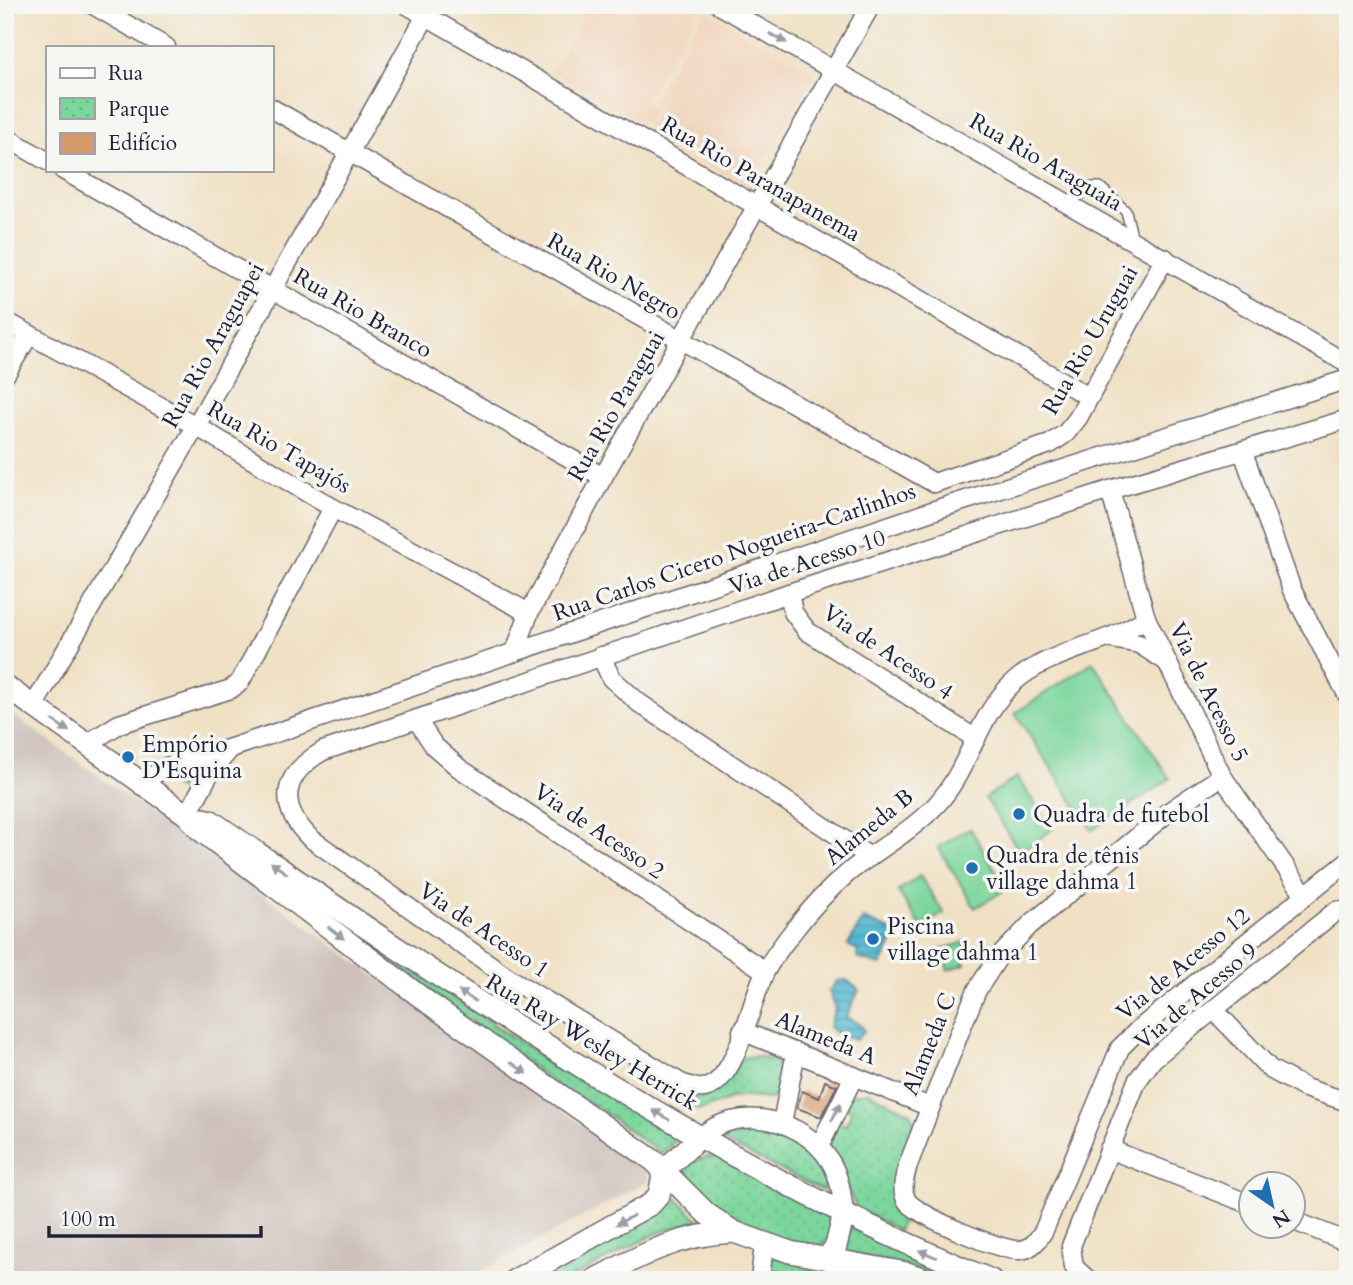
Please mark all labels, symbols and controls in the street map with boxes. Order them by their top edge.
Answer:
one-way arrow [768,32,787,44]
legend [46,46,273,172]
text: Rua [108,59,143,88]
text: Parque [108,95,169,124]
street label: Rua Rio Araguaia [964,106,1128,219]
street label: Rua Rio Paranapanema [656,109,867,249]
text: Edifício [108,129,177,158]
street label: Rua Rio Negro [542,225,686,327]
street label: Rua Rio Araguapei [155,257,271,433]
street label: Rua Rio Uruguai [1035,260,1145,420]
street label: Rua Rio Branco [288,261,438,365]
street label: Rua Rio Paraguai [560,325,672,487]
street label: Rua Rio Tapajós [201,393,357,501]
street label: Rua Carlos Cicero Nogueira-Carlinhos [548,475,920,629]
street label: Via de Acesso 10 [725,522,889,602]
street label: Via de Acesso 4 [817,597,960,707]
street label: Via de Acesso 5 [1162,617,1256,767]
one-way arrow [52,719,70,733]
place label: Empório D'Esquina [142,729,242,786]
marker: Empório D'Esquina [120,749,136,765]
street label: Via de Acesso 2 [528,776,670,886]
street label: Alameda B [818,782,920,872]
place label: Quadra de futebol [1033,799,1209,830]
marker: Quadra de futebol [1011,806,1027,822]
place label: Quadra de tênis village dahma 1 [986,840,1139,897]
marker: Quadra de tênis village dahma 1 [964,860,980,876]
one-way arrow [270,861,288,875]
street label: Via de Acesso 1 [413,875,555,985]
street label: Via de Acesso 12 [1110,901,1256,1027]
place label: Piscina village dahma 1 [887,911,1038,968]
one-way arrow [327,926,345,940]
marker: Piscina village dahma 1 [865,931,881,947]
street label: Via de Acesso 9 [1128,935,1264,1057]
street label: Rua Ray Wesley Herrick [480,966,705,1118]
street label: Alameda C [894,988,964,1100]
one-way arrow [457,990,476,1003]
street label: Alameda A [771,1004,882,1073]
one-way arrow [510,1061,528,1075]
one-way arrow [831,1102,842,1122]
one-way arrow [651,1109,670,1122]
north arrow [1238,1170,1308,1240]
scale bar [49,1194,261,1238]
text: N [1266,1203,1295,1234]
text: 100 m [60,1205,116,1234]
one-way arrow [615,1214,634,1226]
one-way arrow [917,1248,938,1259]

